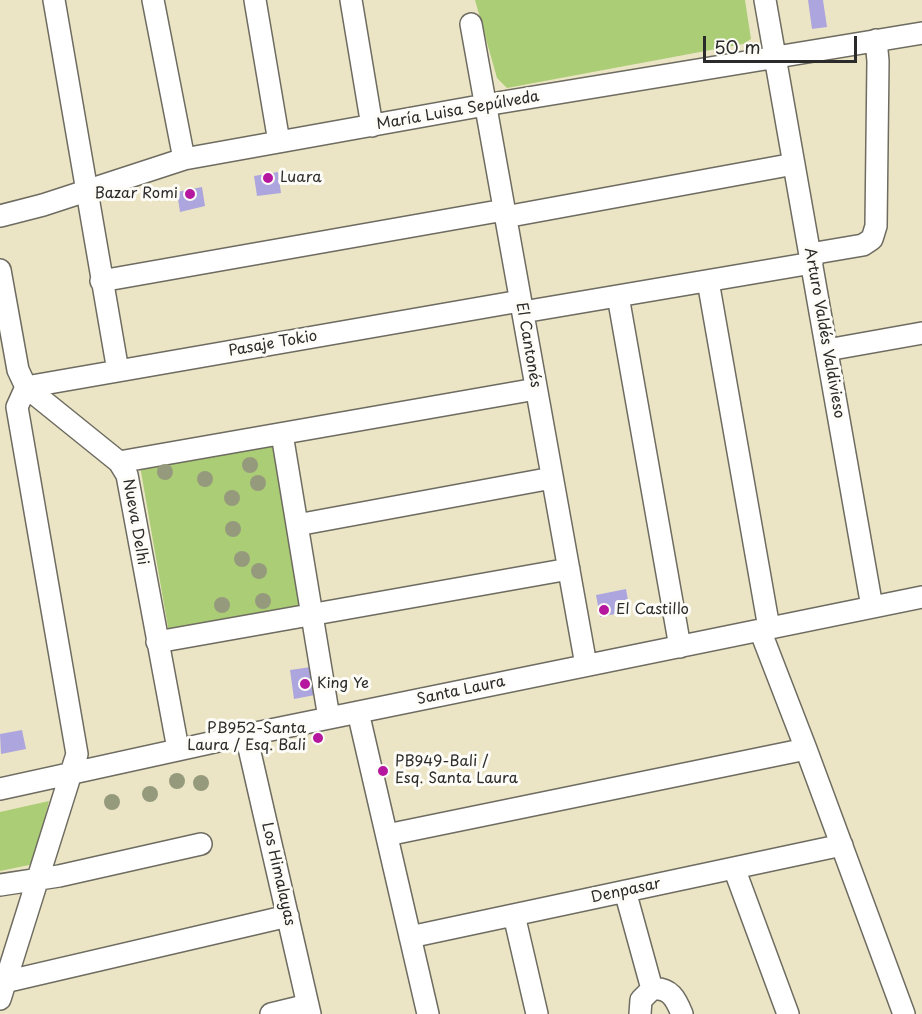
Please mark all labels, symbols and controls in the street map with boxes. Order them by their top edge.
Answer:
scale bar [706,24,860,62]
text: 50 m [714,33,761,60]
street label: María Luisa Sepúlveda [375,88,541,134]
place label: Luara [280,169,322,187]
marker: Luara [261,171,275,185]
place label: Bazar Romi [95,185,178,203]
marker: Bazar Romi [183,187,197,201]
street label: Arturo Valdés Valdivieso [800,246,848,420]
street label: El Cantonés [512,301,544,389]
street label: Pasaje Tokio [227,327,319,361]
street label: Nueva Delhi [119,477,151,567]
place label: El Castillo [616,601,689,619]
marker: El Castillo [597,603,611,617]
street label: Santa Laura [415,673,507,709]
place label: King Ye [317,675,369,693]
marker: King Ye [298,677,312,691]
place label: PB952-Santa Laura / Esq. Bali [187,720,306,755]
marker: PB952-Santa Laura / Esq. Bali [311,731,325,745]
place label: PB949-Bali / Esq. Santa Laura [395,753,518,788]
marker: PB949-Bali / Esq. Santa Laura [376,764,390,778]
street label: Los Himalayas [257,821,299,927]
street label: Denpasar [590,875,662,907]

